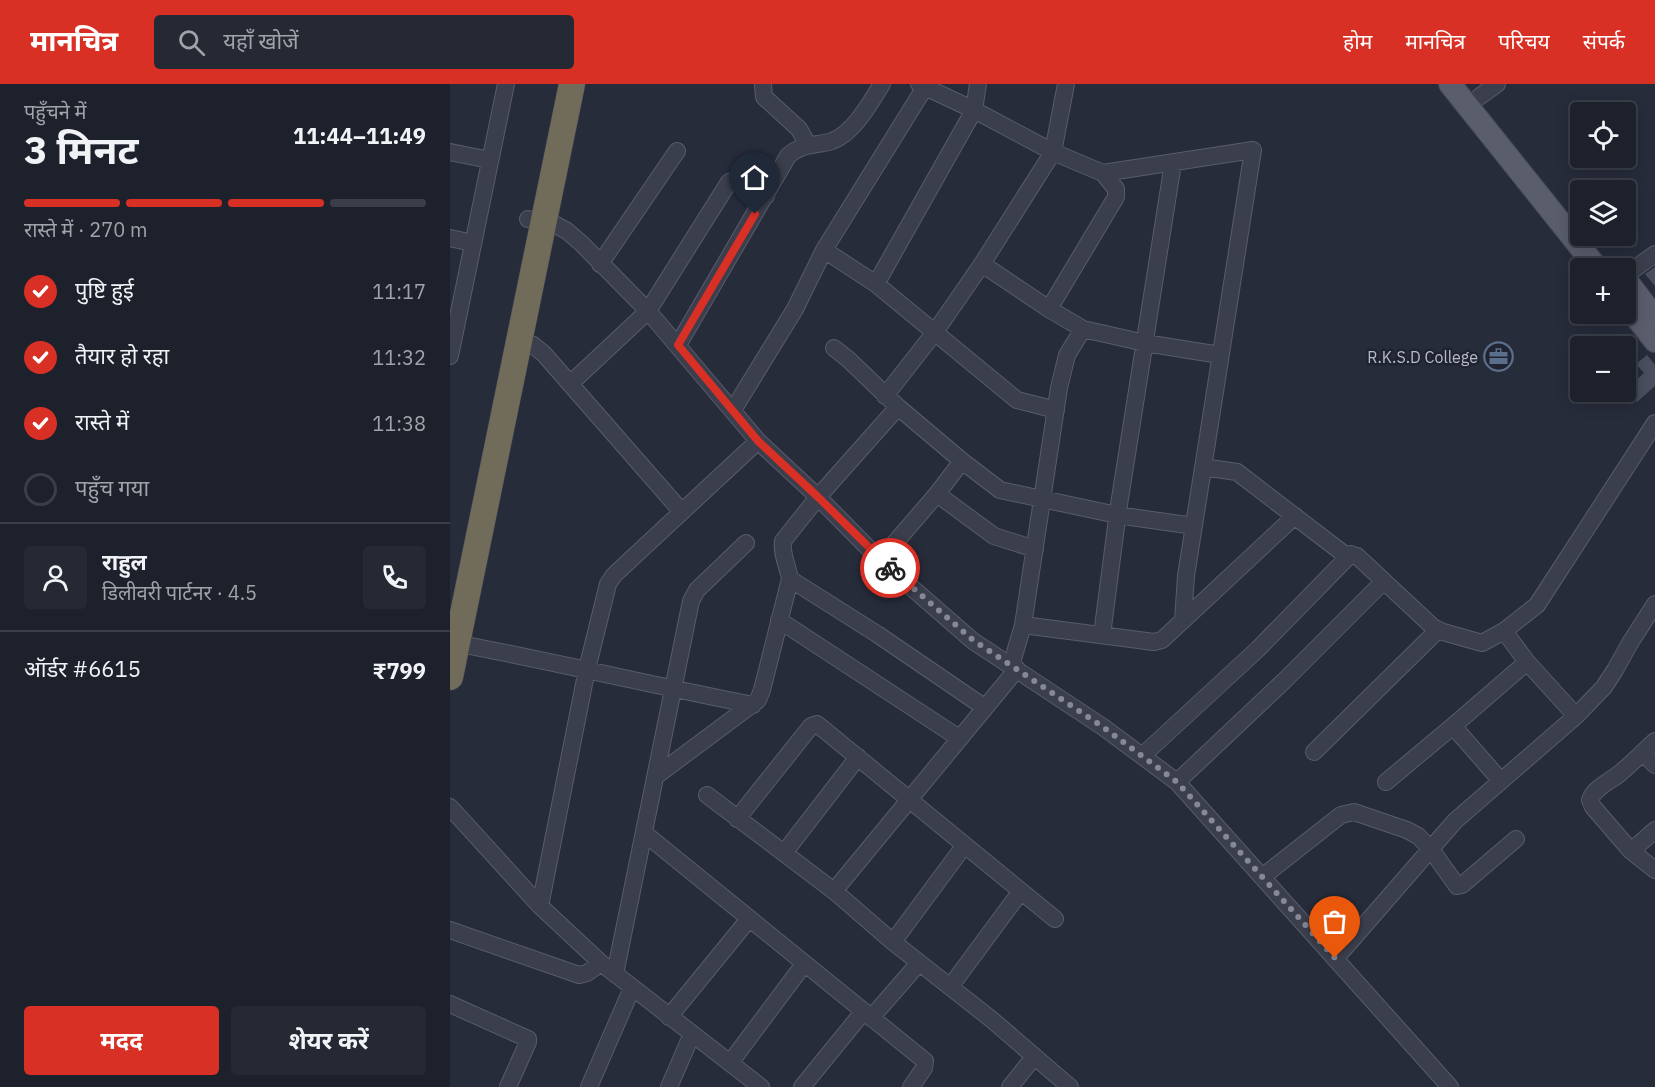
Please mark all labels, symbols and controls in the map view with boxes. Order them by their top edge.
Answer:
search box [154,15,574,69]
text: मानचित्र [30,22,118,59]
icon: search [175,26,208,59]
text: यहाँ खोजें [223,26,299,55]
text: होम [1343,27,1372,55]
text: मानचित्र [1405,27,1465,55]
text: परिचय [1498,27,1550,55]
text: संपर्क [1583,27,1625,55]
text: पहुँचने में [24,98,86,125]
map controls [1570,102,1636,402]
button: locate [1570,102,1636,168]
text: 11:44–11:49 [293,121,426,150]
text: 3 मिनट [24,124,138,175]
pin [729,152,780,214]
icon: home [738,161,771,194]
button: layers [1570,180,1636,246]
text: रास्ते में · 270 m [24,216,147,243]
button: + [1570,258,1636,324]
icon: check [24,275,57,308]
text: पुष्टि हुई [75,275,134,304]
text: 11:17 [372,278,426,305]
button: − [1570,336,1636,402]
icon: check [24,341,57,374]
text: तैयार हो रहा [75,341,169,370]
office icon: R.K.S.D College [1483,341,1515,373]
text: 11:32 [372,344,426,371]
place label: R.K.S.D College [1367,347,1478,367]
icon: check [24,407,57,440]
text: रास्ते में [75,407,129,436]
text: 11:38 [372,410,426,437]
text: पहुँच गया [75,473,149,502]
courier [860,538,920,598]
button: person [24,546,87,609]
button: phone [363,546,426,609]
text: राहुल [102,547,147,576]
icon: bike [874,552,907,585]
text: डिलीवरी पार्टनर · 4.5 [102,579,257,606]
text: ऑर्डर #6615 [24,654,141,683]
text: ₹799 [373,656,426,685]
pin [1309,896,1360,958]
icon: bag [1318,905,1351,938]
button: मदद [24,1006,219,1075]
button: शेयर करें [231,1006,426,1075]

